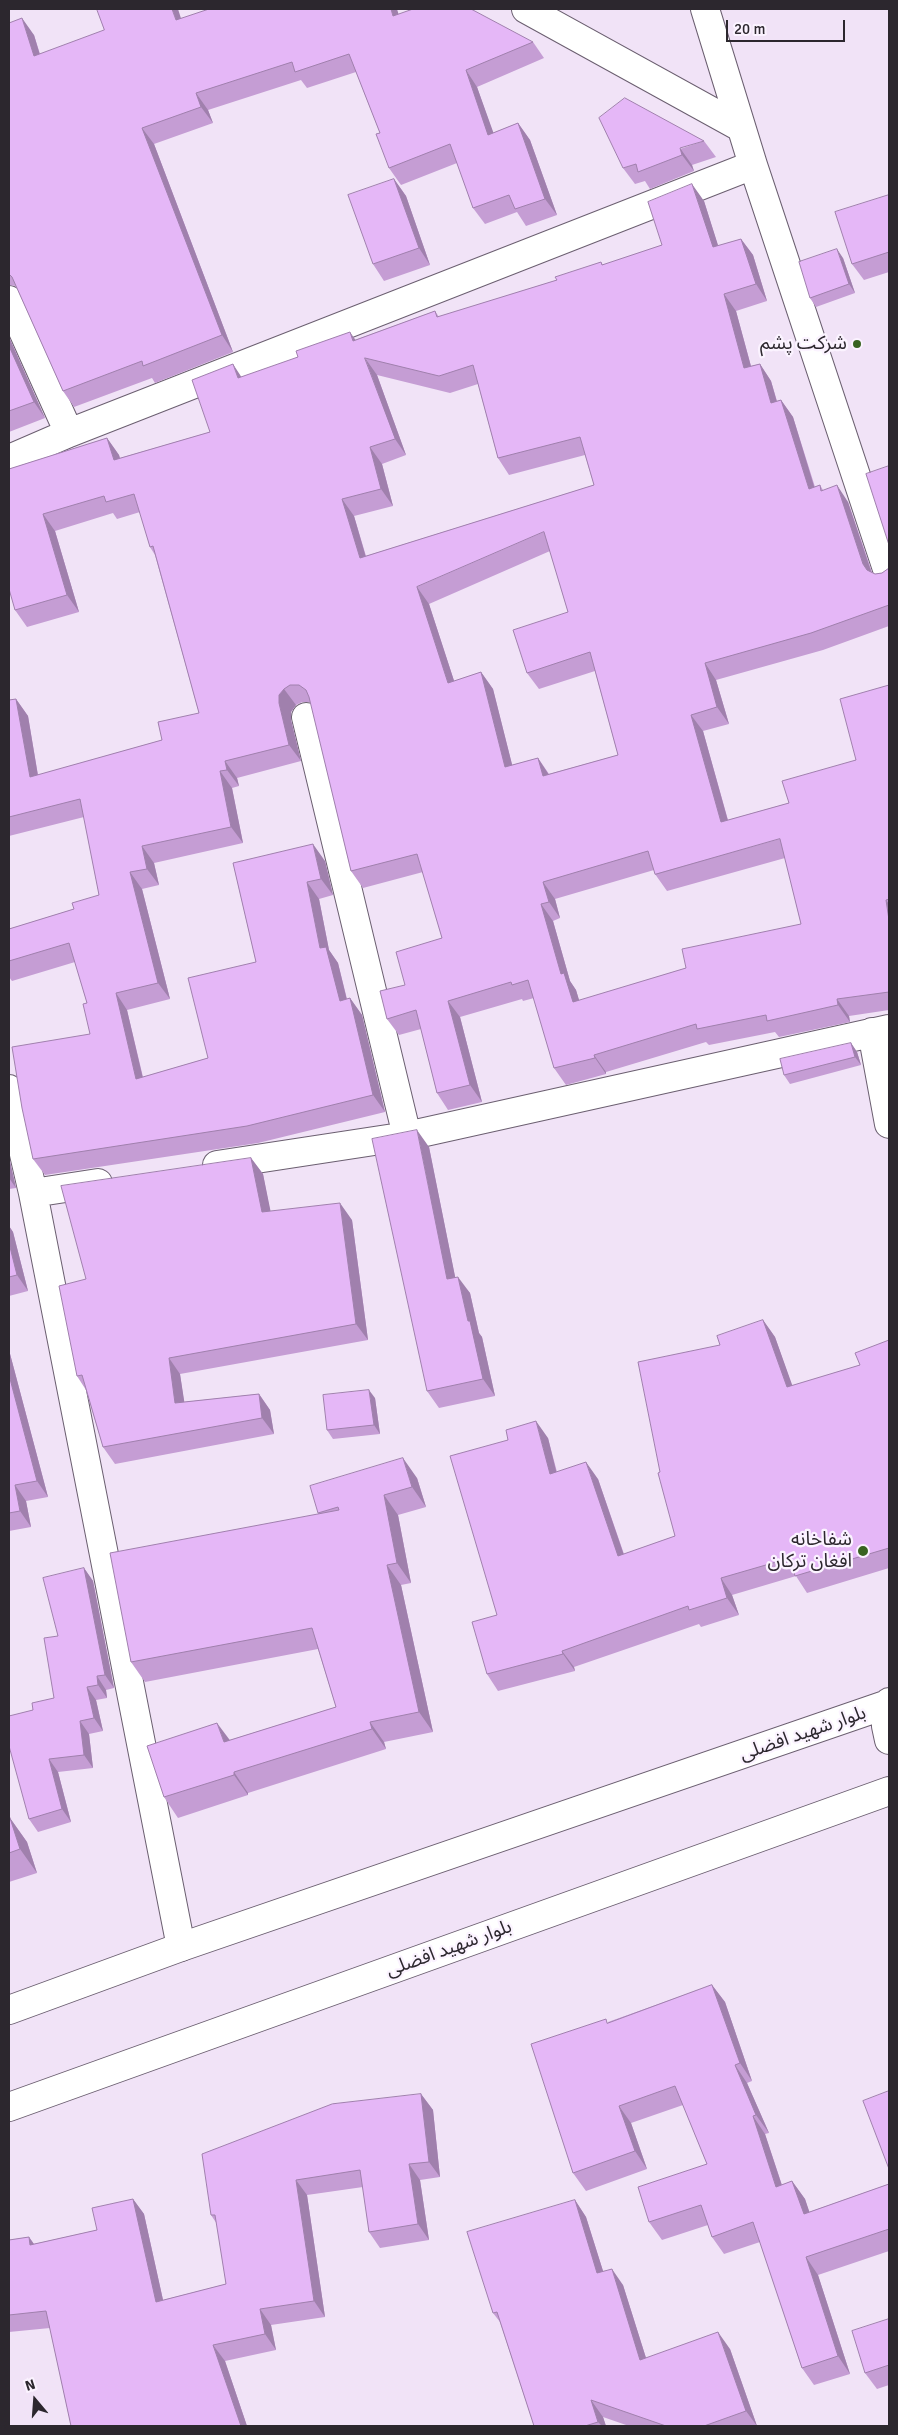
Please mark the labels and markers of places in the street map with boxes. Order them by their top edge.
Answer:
place label: شرکت پشم [760,333,847,355]
marker: شرکت پشم [851,338,863,350]
place label: شفاخانه افغان ترکان [768,1529,852,1573]
marker: شفاخانه افغان ترکان [856,1544,870,1558]

